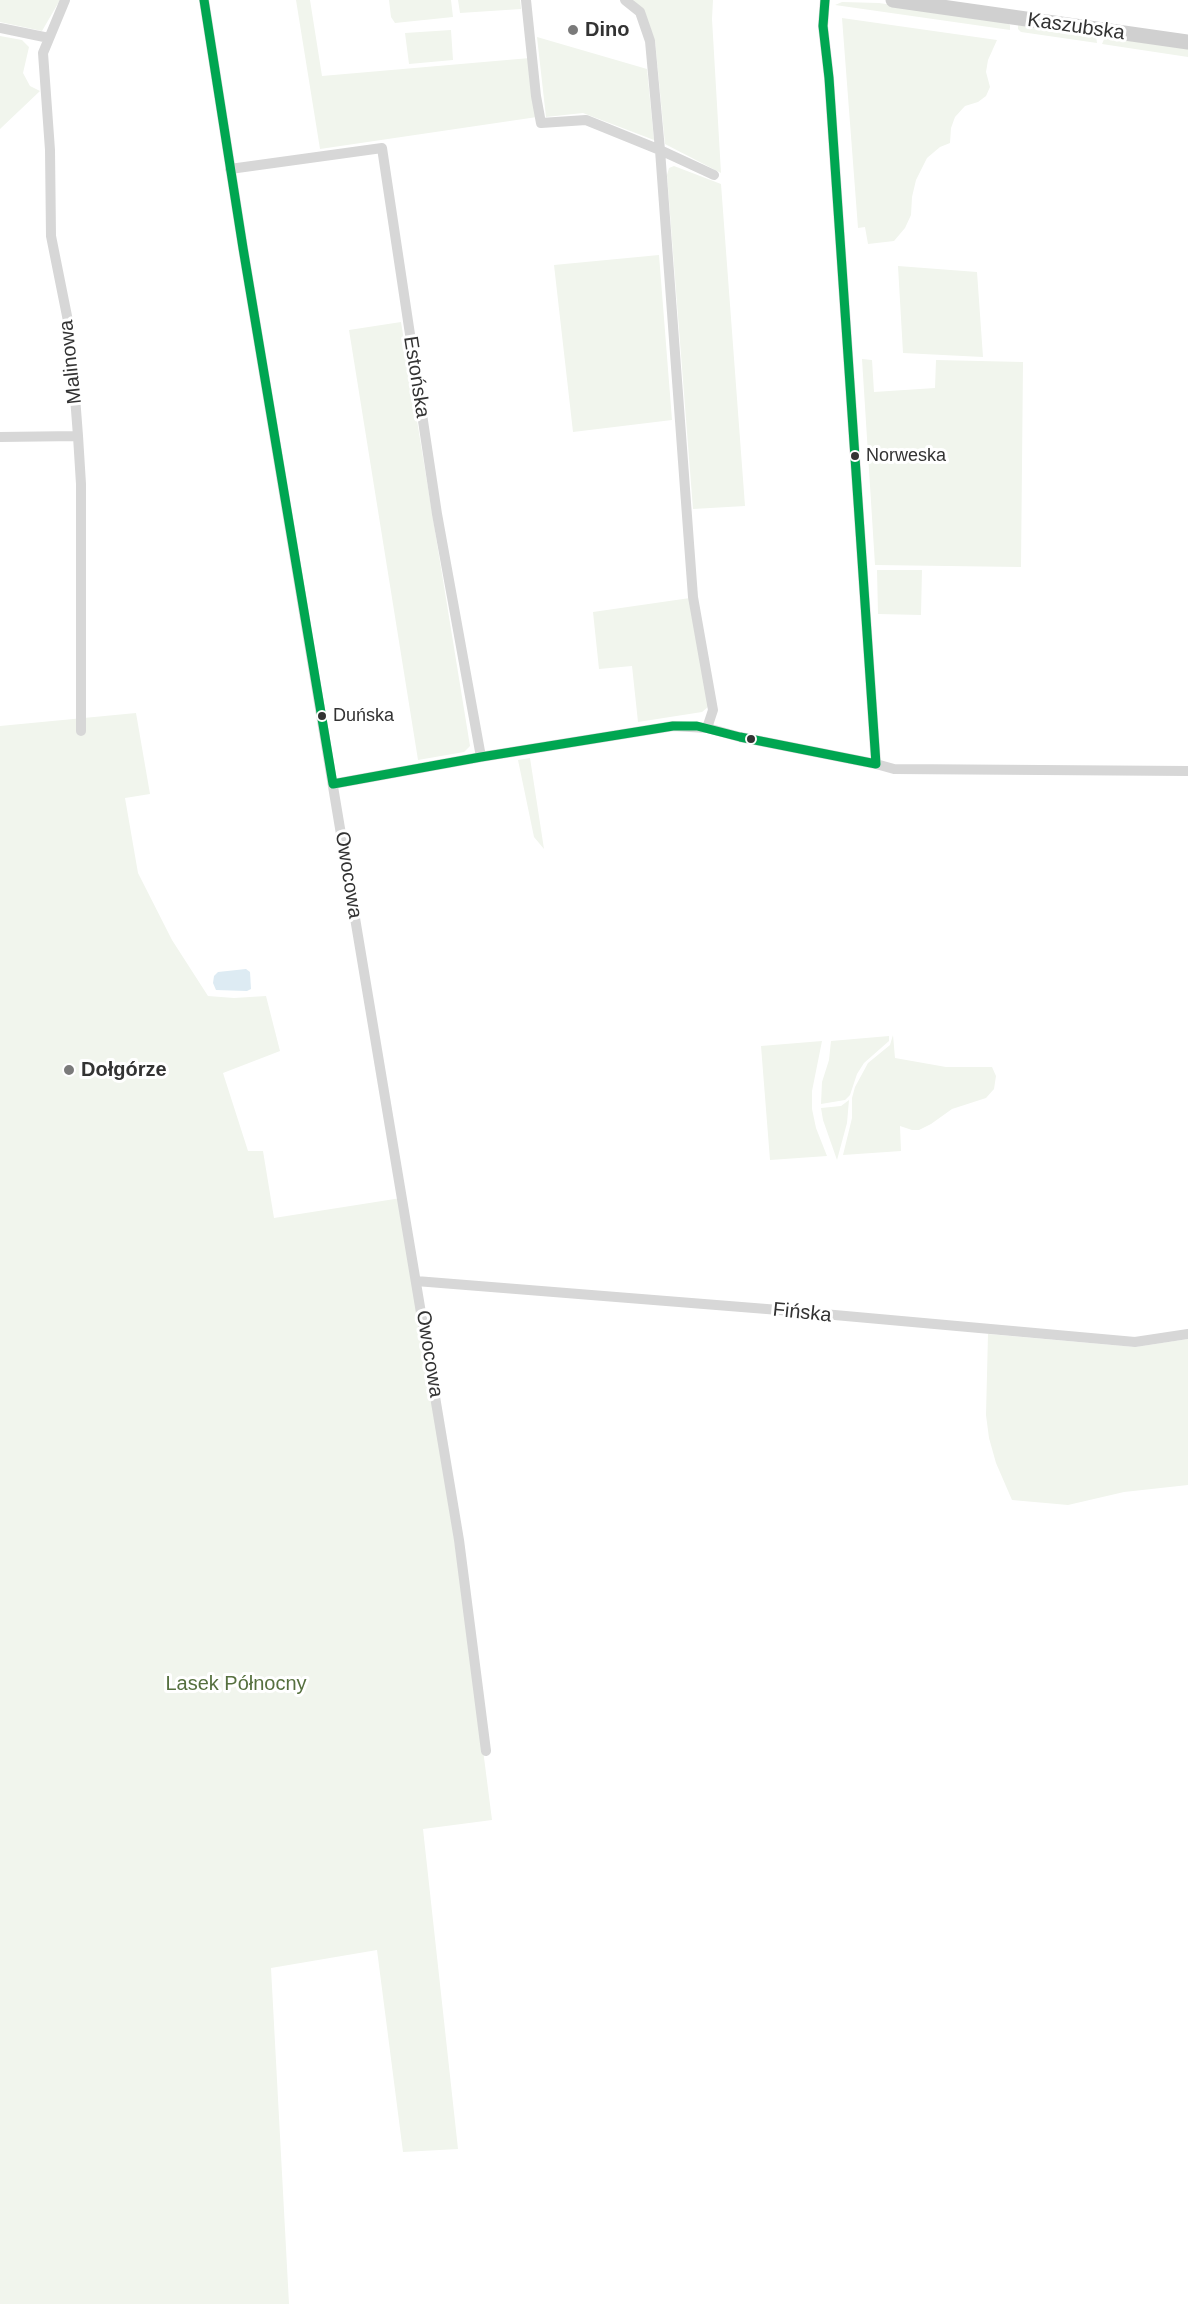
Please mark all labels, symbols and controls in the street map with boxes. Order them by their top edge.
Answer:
street label: Kaszubska [1026,8,1126,46]
place label: Dino [585,18,629,42]
marker: Dino [566,23,580,37]
street label: Malinowa [55,319,87,405]
street label: Estońska [398,334,434,420]
place label: Norweska [866,445,946,467]
marker: Norweska [849,450,861,462]
place label: Duńska [333,705,394,727]
marker: Duńska [316,710,328,722]
unlabelled marker [745,733,757,745]
street label: Owocowa [329,830,367,920]
place label: Dołgórze [81,1058,167,1082]
marker: Dołgórze [62,1063,76,1077]
street label: Fińska [771,1298,833,1328]
street label: Owocowa [410,1309,448,1399]
park label: Lasek Północny [165,1672,307,1696]

